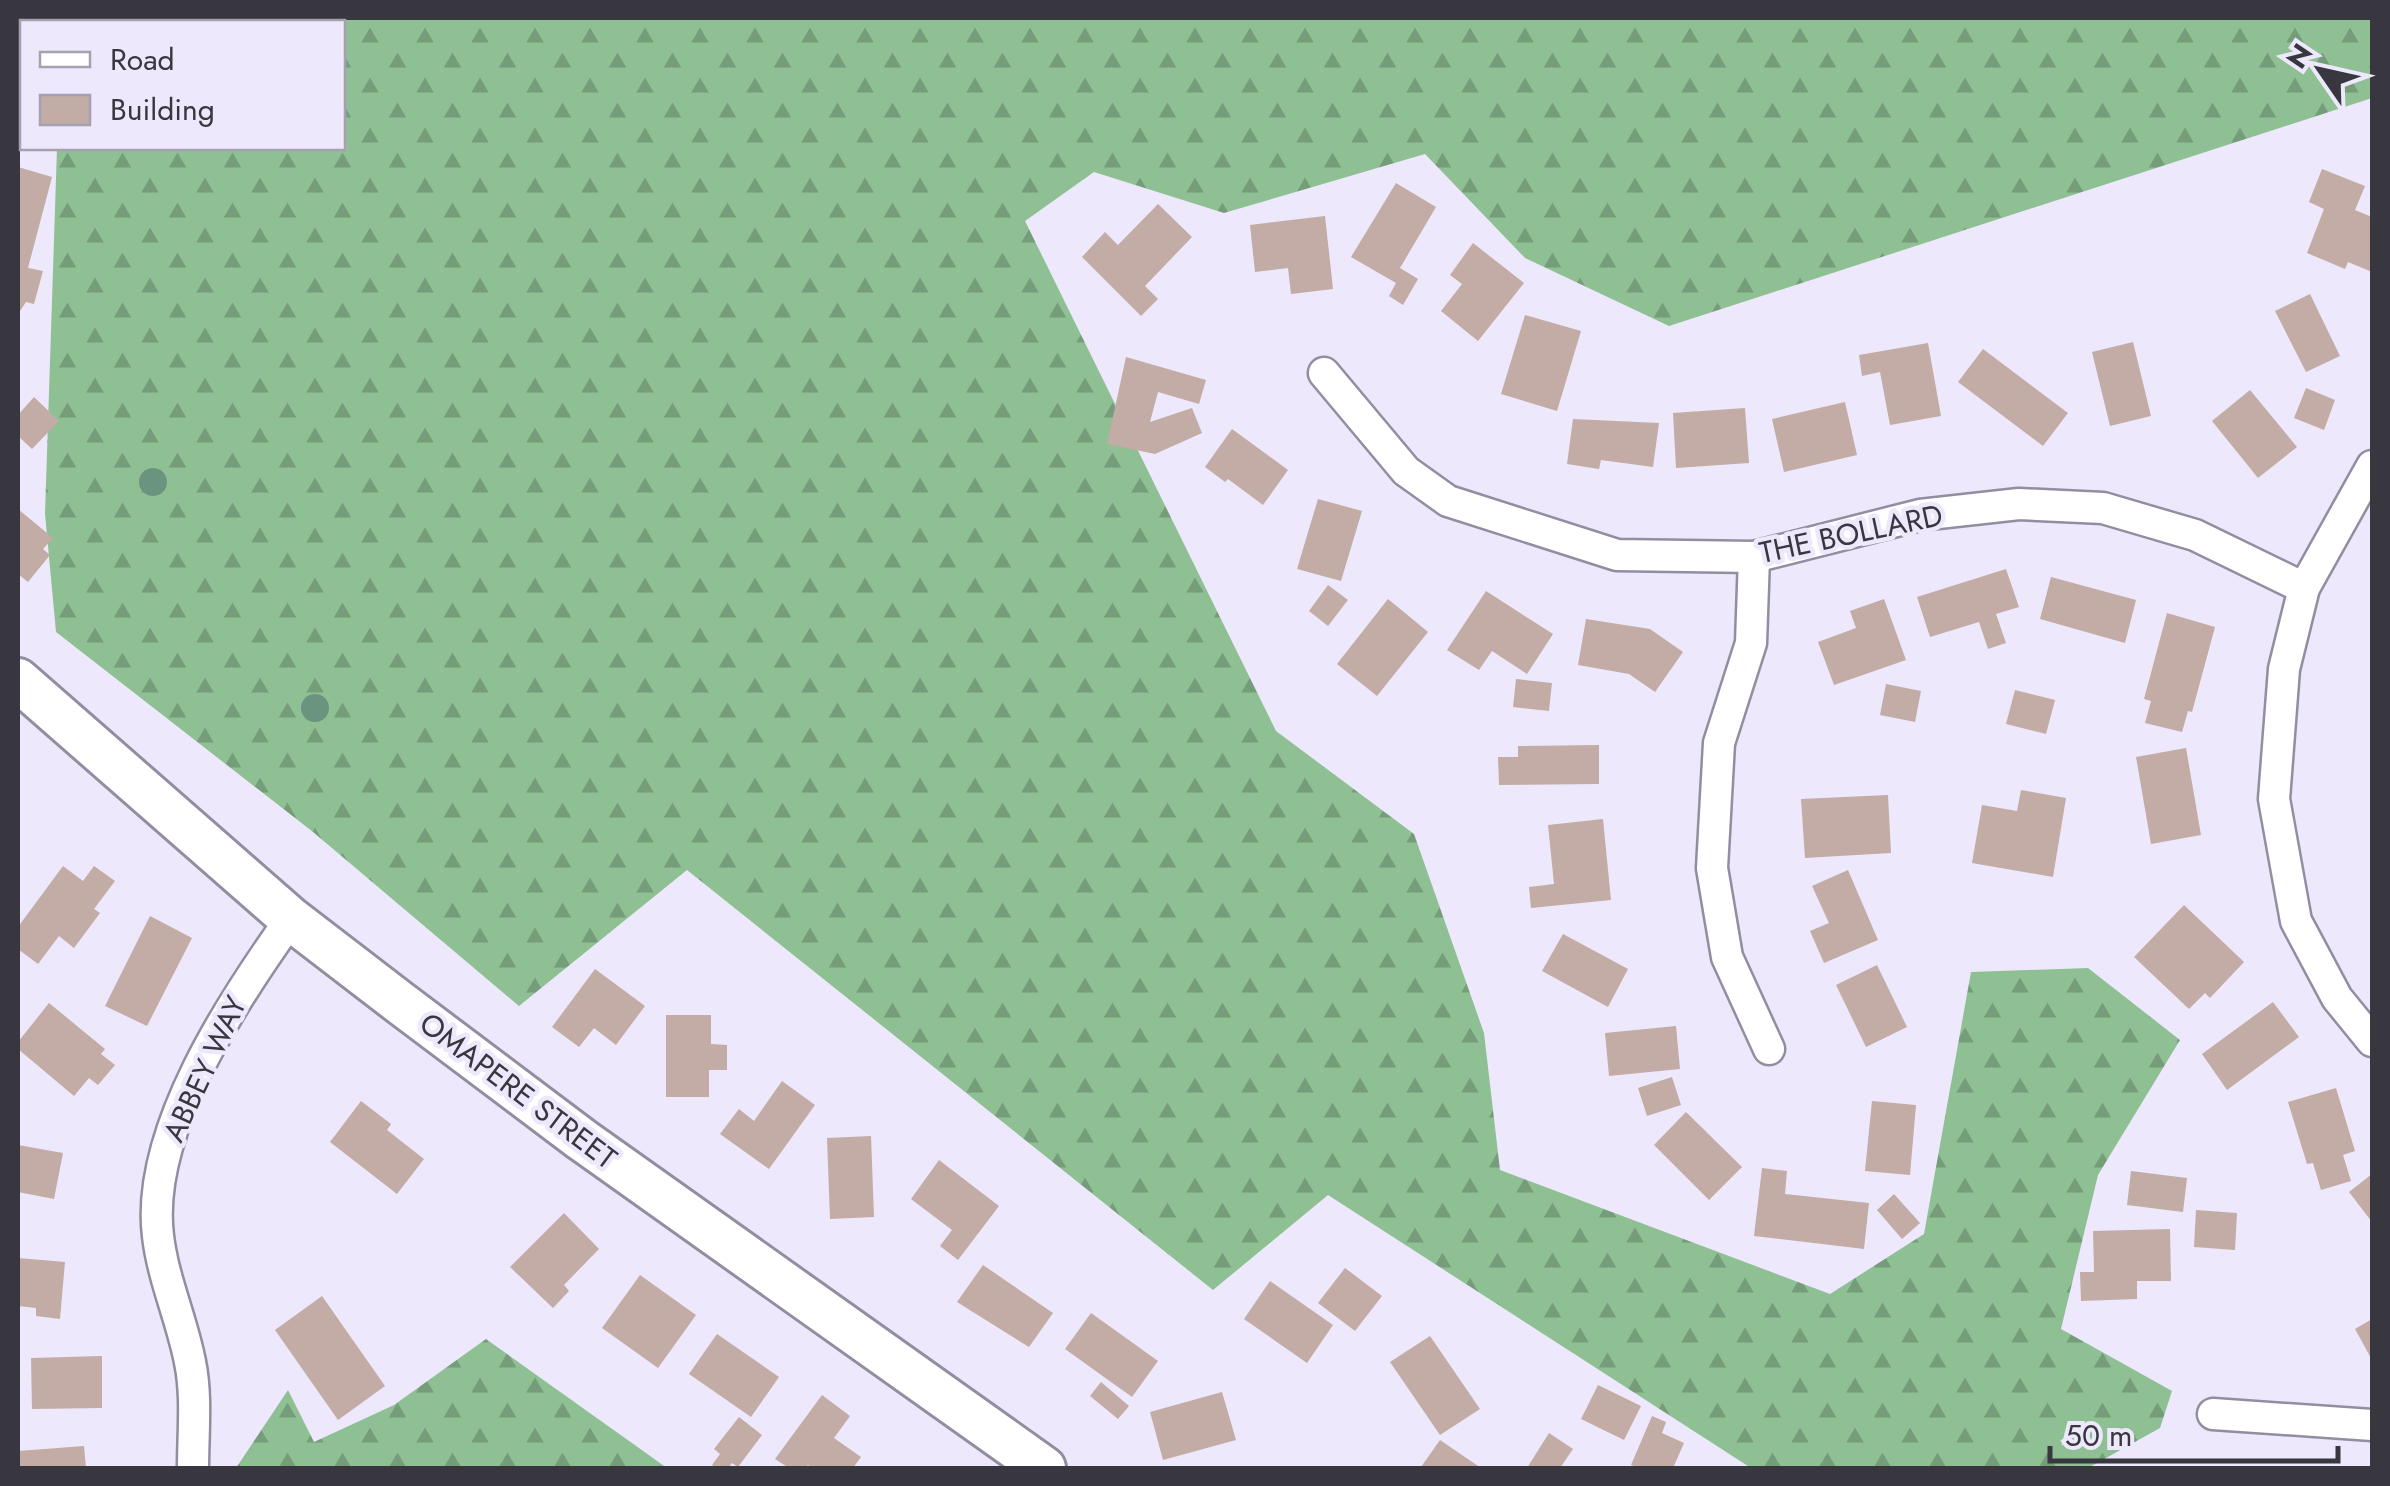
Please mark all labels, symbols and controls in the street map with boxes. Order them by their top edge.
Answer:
legend [20,20,345,150]
north arrow [2270,20,2370,120]
text: N [2276,36,2323,77]
text: Road [110,38,175,81]
text: Building [110,88,215,131]
street label: THE BOLLARD [1755,493,1946,574]
street label: ABBEY WAY [152,988,257,1149]
street label: OMAPERE STREET [411,1002,626,1179]
scale bar [2050,1401,2338,1463]
text: 50 m [2065,1414,2132,1457]

